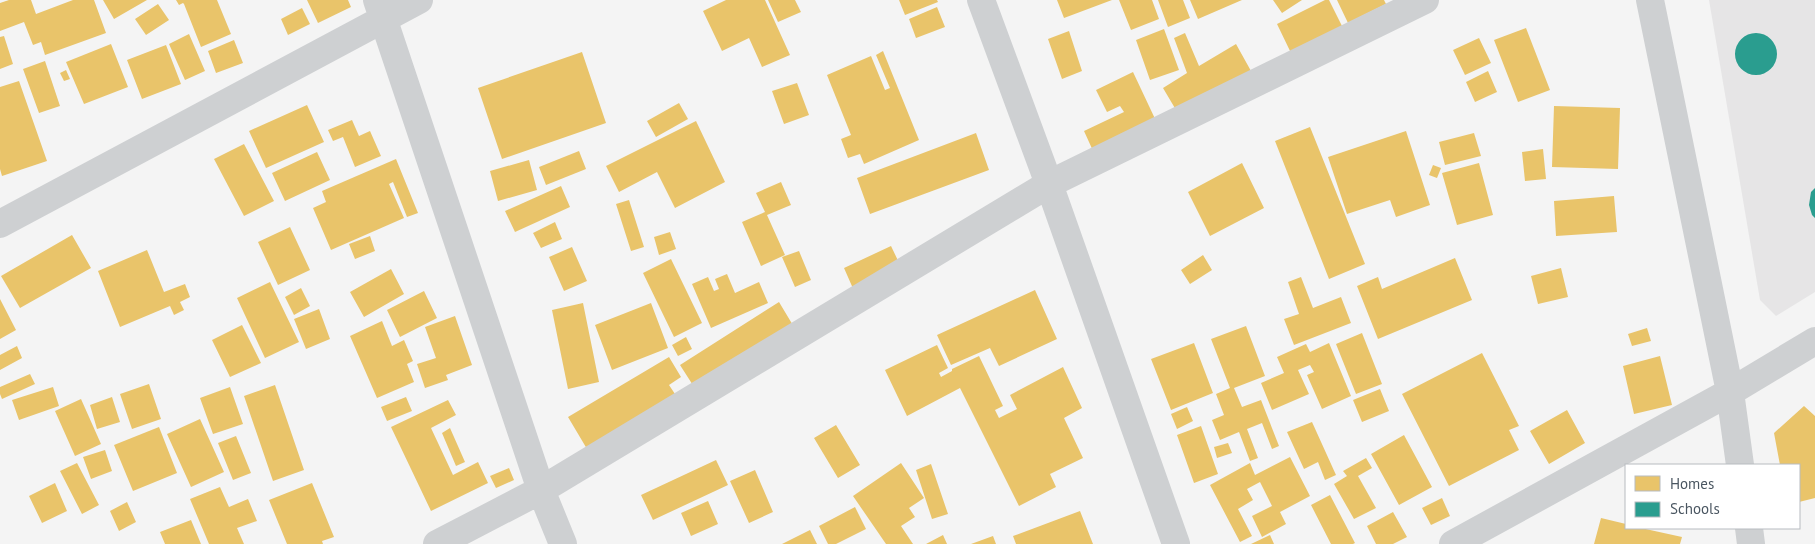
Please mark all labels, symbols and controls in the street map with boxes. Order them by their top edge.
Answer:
legend [1625,464,1800,529]
text: Homes [1670,474,1714,493]
text: Schools [1670,499,1720,518]

